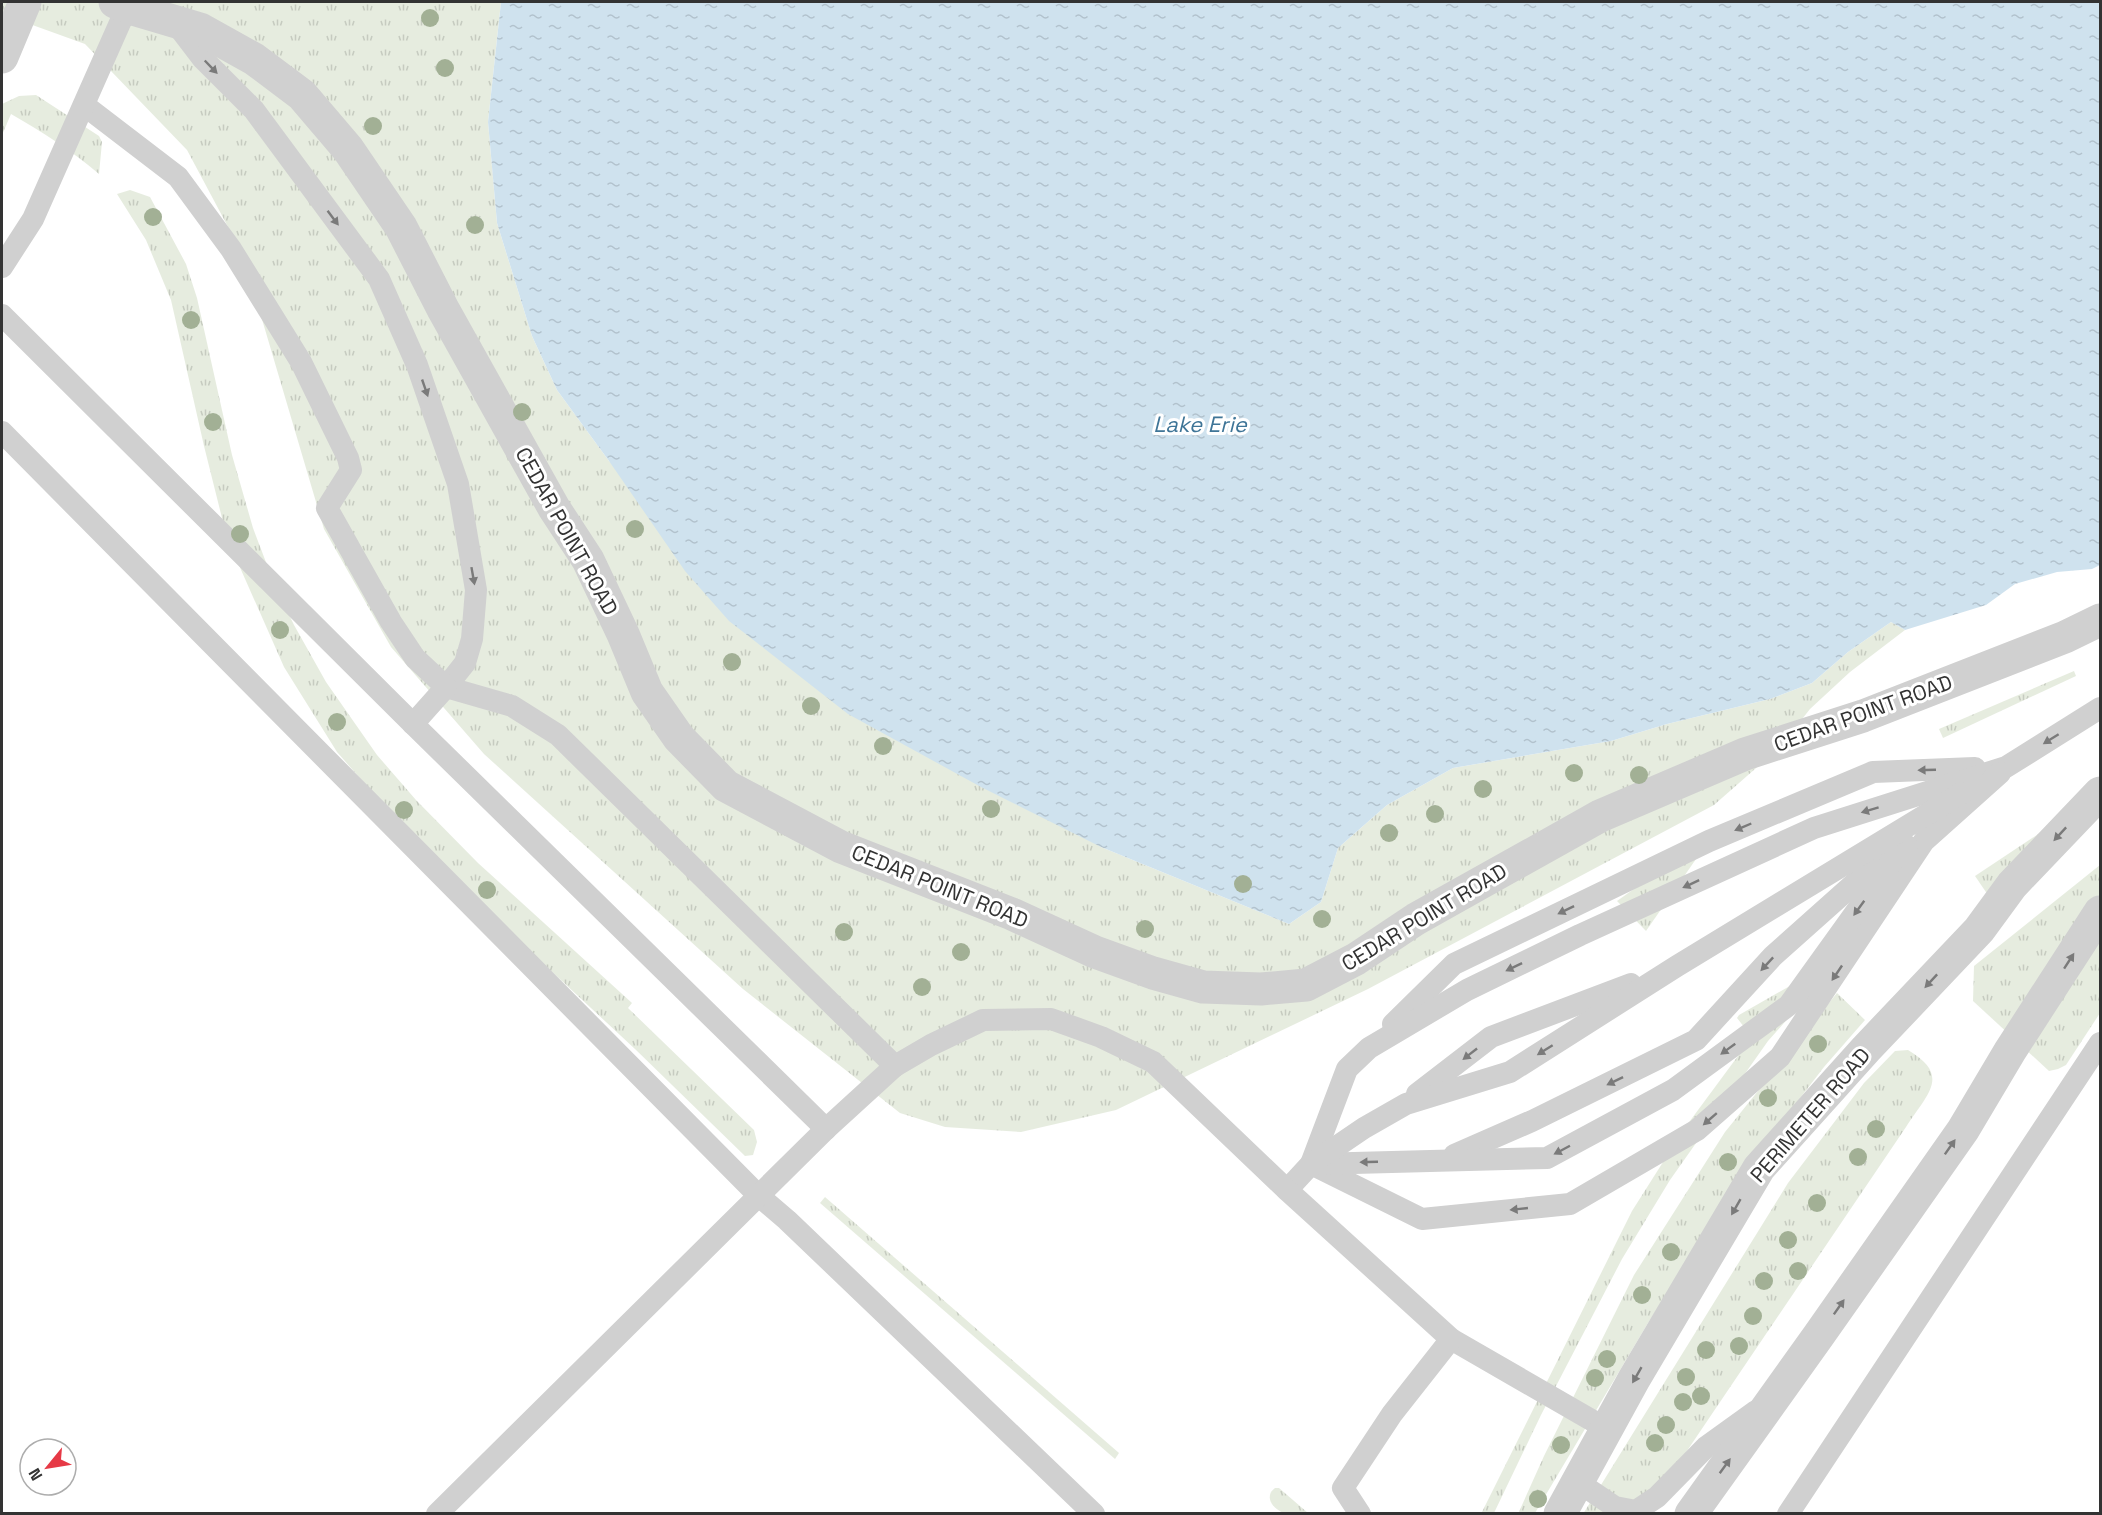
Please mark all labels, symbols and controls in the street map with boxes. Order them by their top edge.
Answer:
one-way arrow [203,59,217,73]
one-way arrow [327,210,339,225]
one-way arrow [421,379,430,397]
water label: Lake Erie [1153,410,1248,438]
street label: CEDAR POINT ROAD [510,442,624,620]
one-way arrow [469,567,478,586]
street label: CEDAR POINT ROAD [1770,668,1956,758]
one-way arrow [2043,733,2059,744]
one-way arrow [1917,766,1936,775]
one-way arrow [1861,805,1879,815]
one-way arrow [1733,822,1751,832]
one-way arrow [2053,827,2067,841]
street label: CEDAR POINT ROAD [848,838,1032,934]
street label: CEDAR POINT ROAD [1336,857,1512,977]
one-way arrow [1681,879,1699,889]
one-way arrow [1853,899,1865,915]
one-way arrow [1558,905,1575,914]
one-way arrow [2063,954,2075,970]
one-way arrow [1760,956,1774,971]
one-way arrow [1505,961,1523,971]
one-way arrow [1831,964,1843,980]
one-way arrow [1925,973,1939,987]
street label: PERIMETER ROAD [1744,1042,1876,1188]
one-way arrow [1721,1043,1736,1055]
one-way arrow [1537,1044,1553,1055]
one-way arrow [1462,1047,1477,1059]
one-way arrow [1606,1076,1623,1085]
one-way arrow [1702,1112,1718,1125]
one-way arrow [1944,1140,1956,1156]
one-way arrow [1553,1145,1570,1155]
one-way arrow [1359,1157,1378,1166]
one-way arrow [1730,1199,1741,1215]
one-way arrow [1509,1204,1528,1214]
one-way arrow [1833,1300,1845,1316]
one-way arrow [1632,1367,1642,1384]
north arrow [18,1437,78,1497]
one-way arrow [1719,1458,1731,1474]
text: N [24,1464,47,1484]

